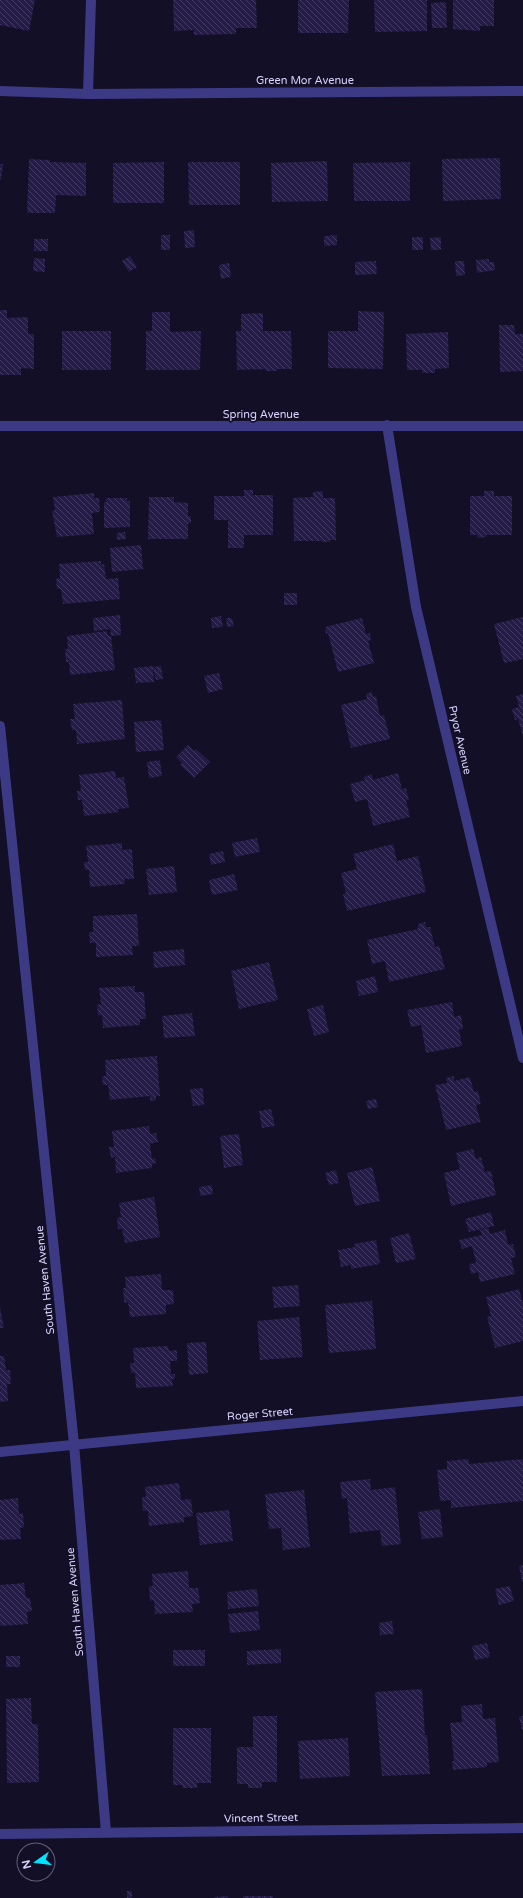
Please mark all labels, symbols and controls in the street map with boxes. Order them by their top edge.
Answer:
street label: Green Mor Avenue [256,74,354,87]
street label: Spring Avenue [223,408,299,421]
street label: Pryor Avenue [446,704,474,776]
street label: South Haven Avenue [33,1225,57,1335]
street label: Roger Street [226,1405,294,1423]
street label: South Haven Avenue [64,1547,86,1657]
street label: Vincent Street [224,1811,298,1825]
north arrow [16,1842,56,1882]
text: N [19,1858,34,1870]

